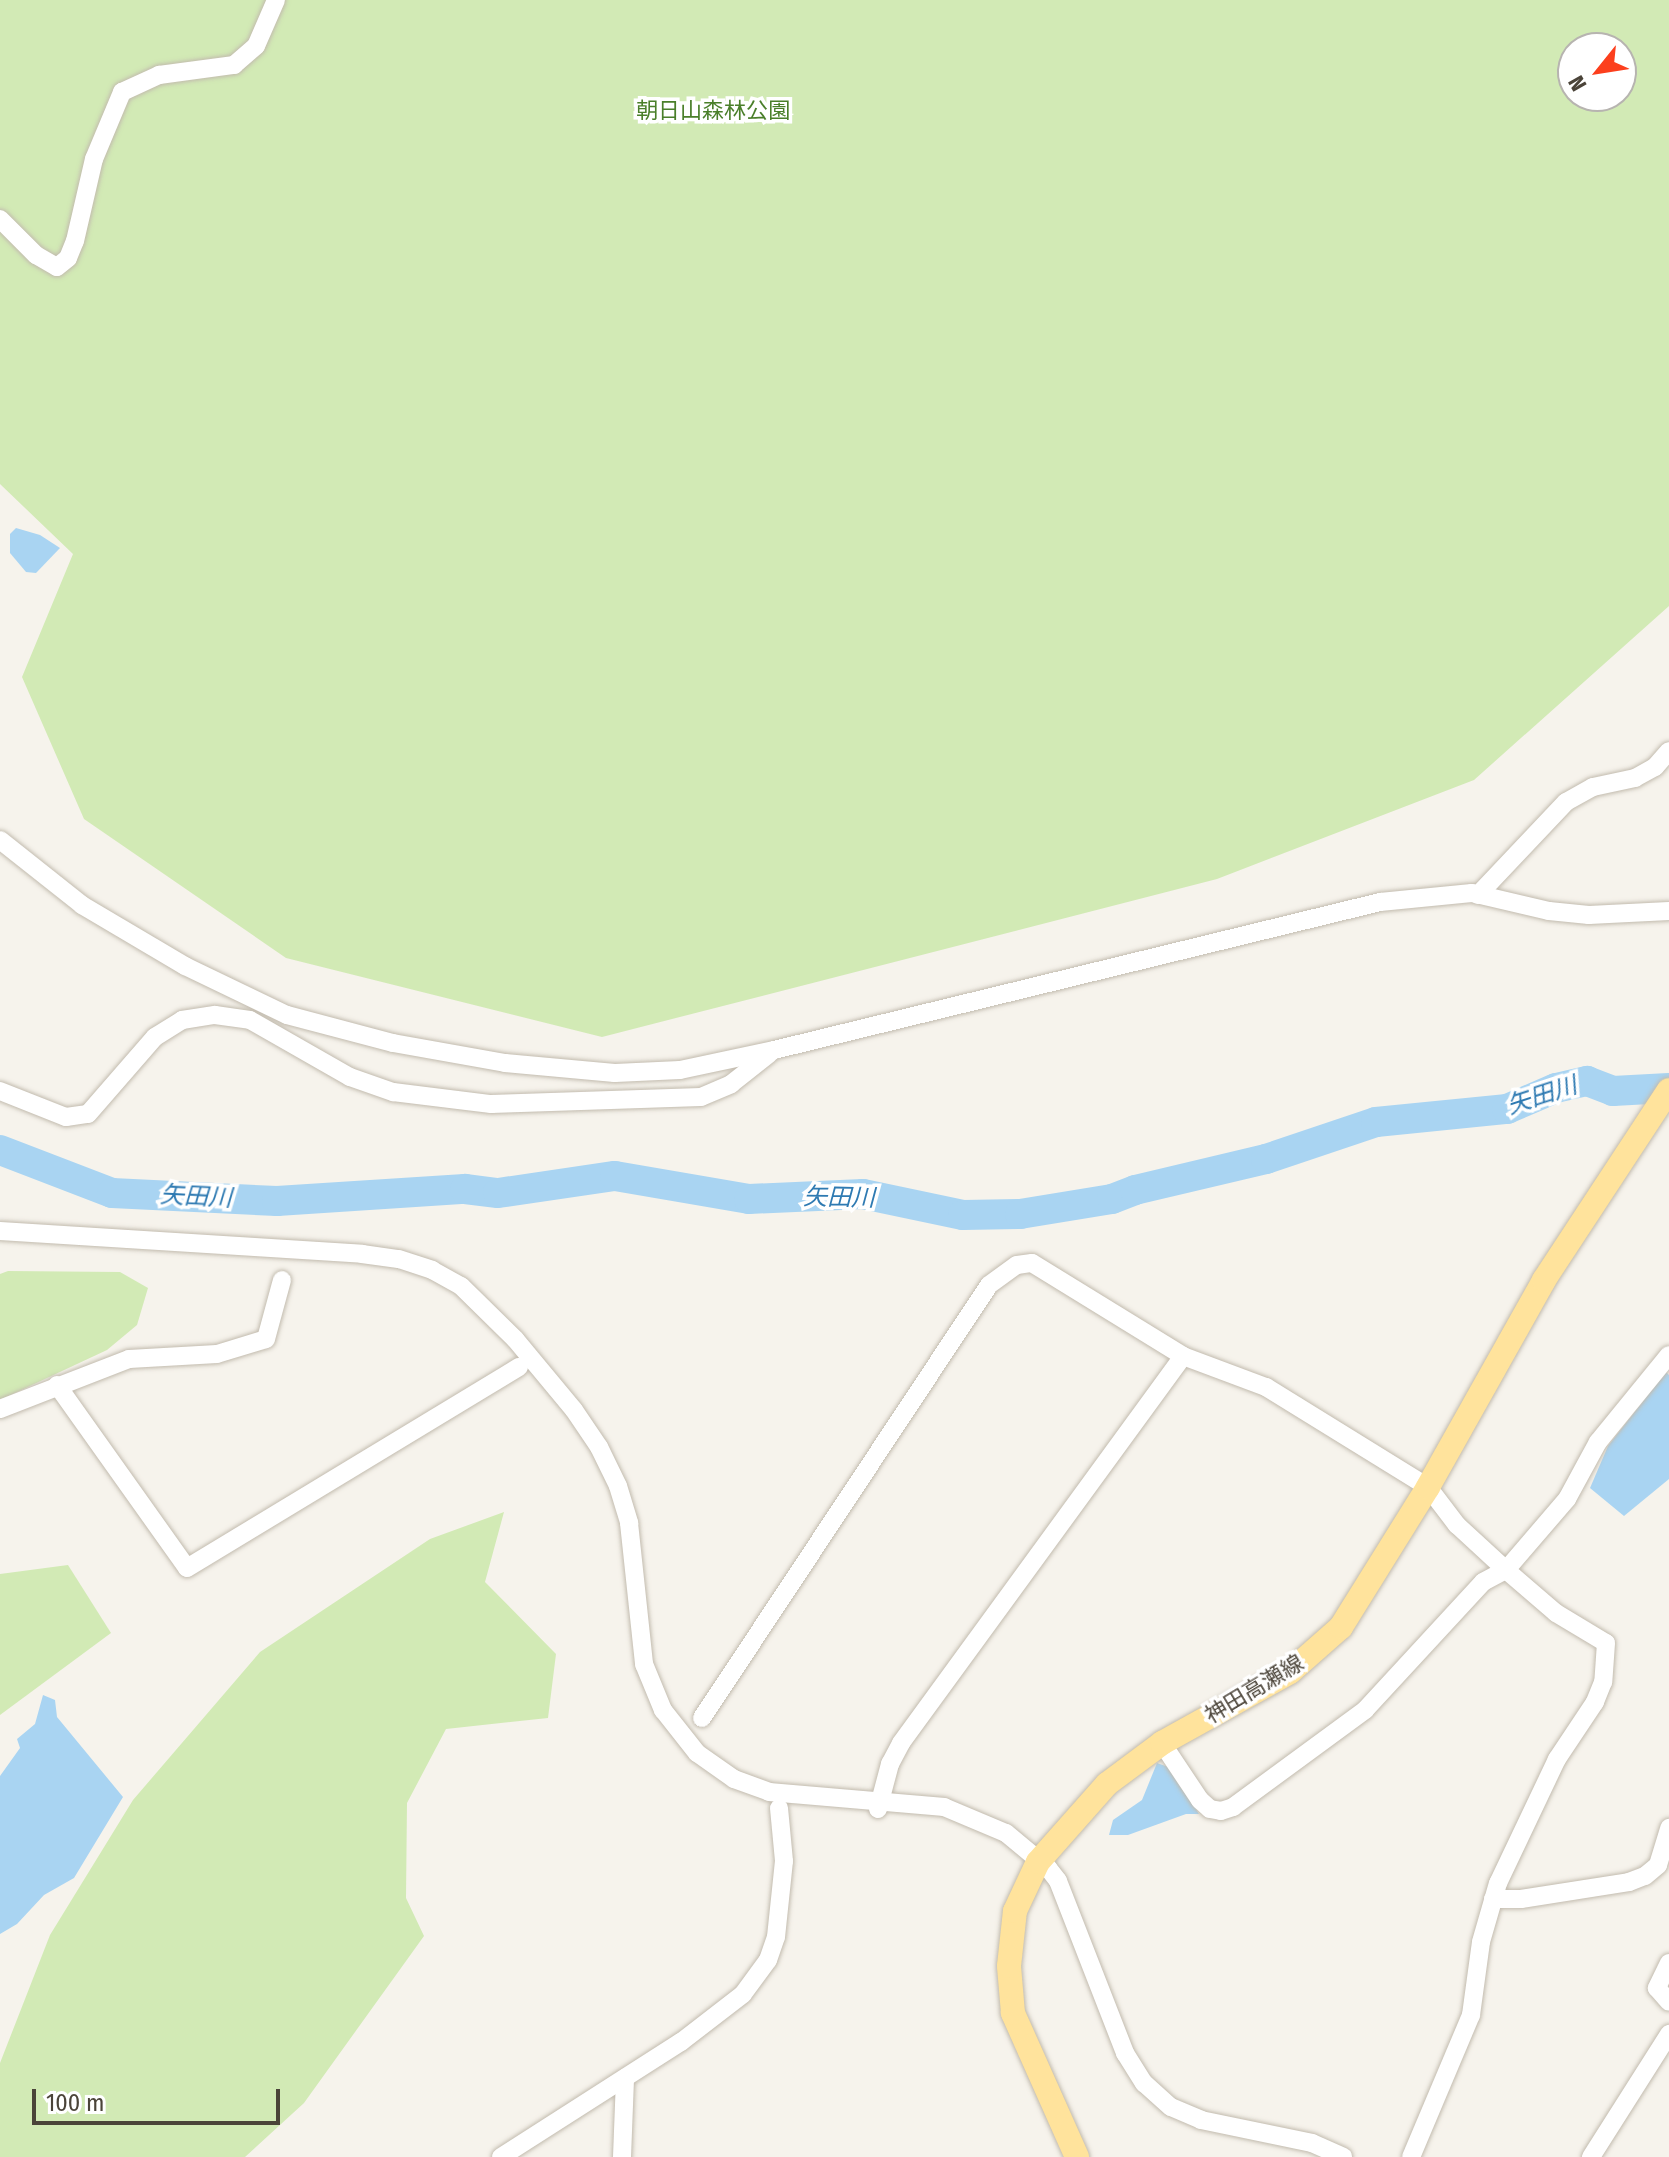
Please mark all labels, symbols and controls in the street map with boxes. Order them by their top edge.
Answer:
north arrow [1557,32,1637,112]
text: N [1563,71,1593,96]
park label: 朝日山森林公園 [636,98,790,124]
water label: 矢田川 [1503,1071,1581,1121]
water label: 矢田川 [159,1181,233,1213]
water label: 矢田川 [803,1183,875,1213]
street label: 神田高瀬線 [1200,1649,1308,1729]
scale bar [36,2073,284,2123]
text: 100 m [46,2089,104,2117]

